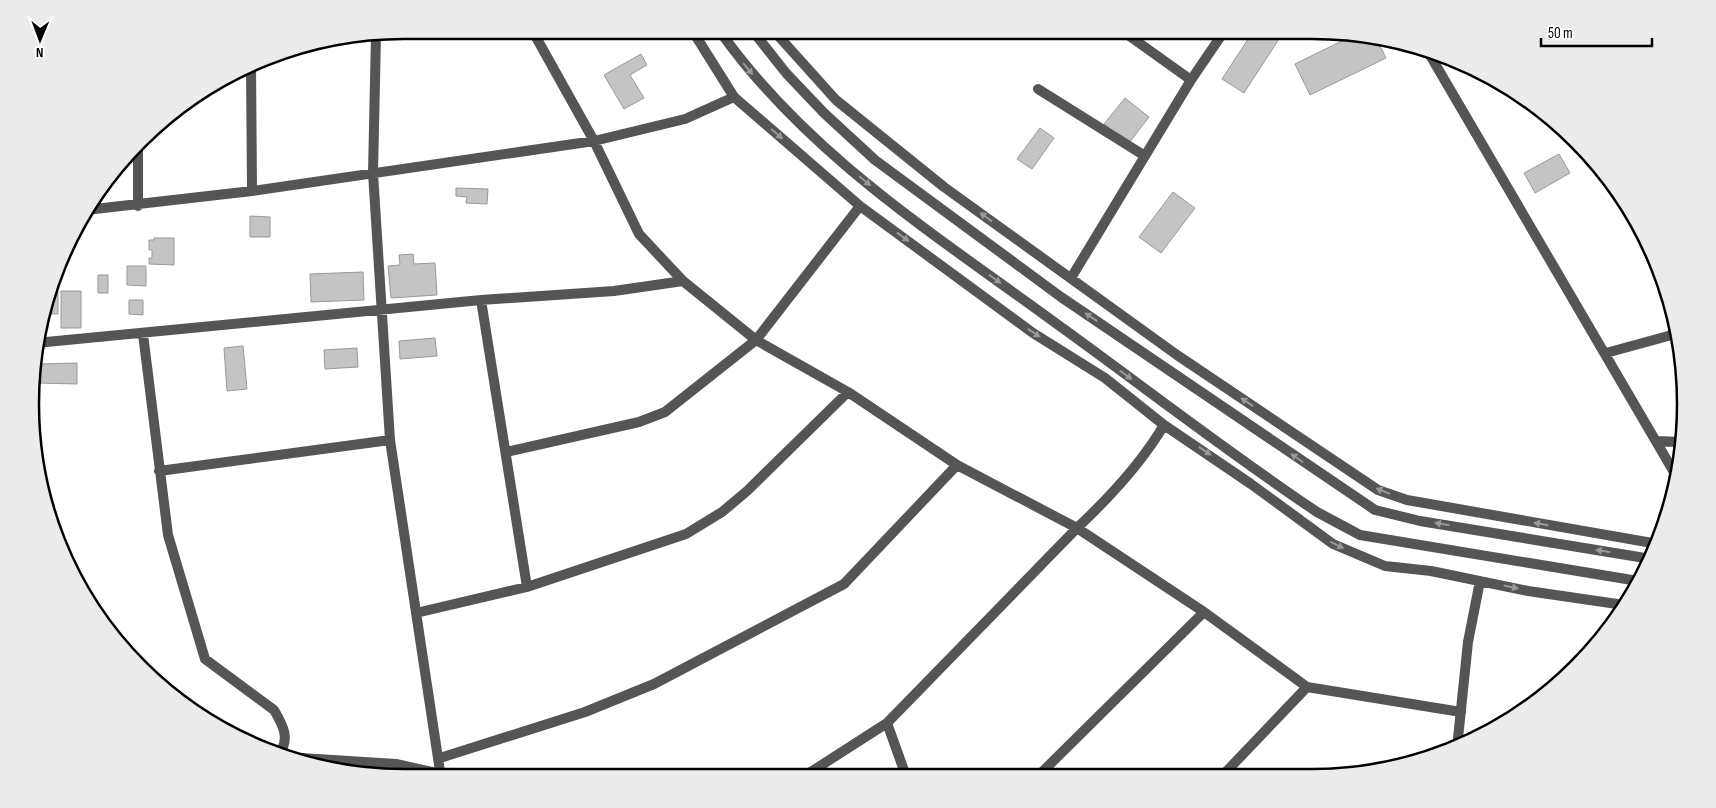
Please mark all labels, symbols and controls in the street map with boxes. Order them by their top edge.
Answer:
north arrow [15,15,65,65]
scale bar [1541,15,1652,47]
text: 50 m [1548,24,1573,43]
text: N [36,44,44,61]
one-way arrow [742,63,753,76]
one-way arrow [771,128,783,140]
one-way arrow [858,176,871,187]
one-way arrow [979,212,993,222]
one-way arrow [896,232,910,242]
one-way arrow [988,274,1002,284]
one-way arrow [1084,312,1098,322]
one-way arrow [1027,328,1041,338]
one-way arrow [1119,369,1132,380]
one-way arrow [1240,397,1253,407]
one-way arrow [1198,446,1212,456]
one-way arrow [1291,453,1304,463]
one-way arrow [1375,487,1390,495]
one-way arrow [1434,520,1450,528]
one-way arrow [1533,520,1549,528]
one-way arrow [1330,541,1345,549]
one-way arrow [1594,546,1610,554]
one-way arrow [1504,584,1520,592]

